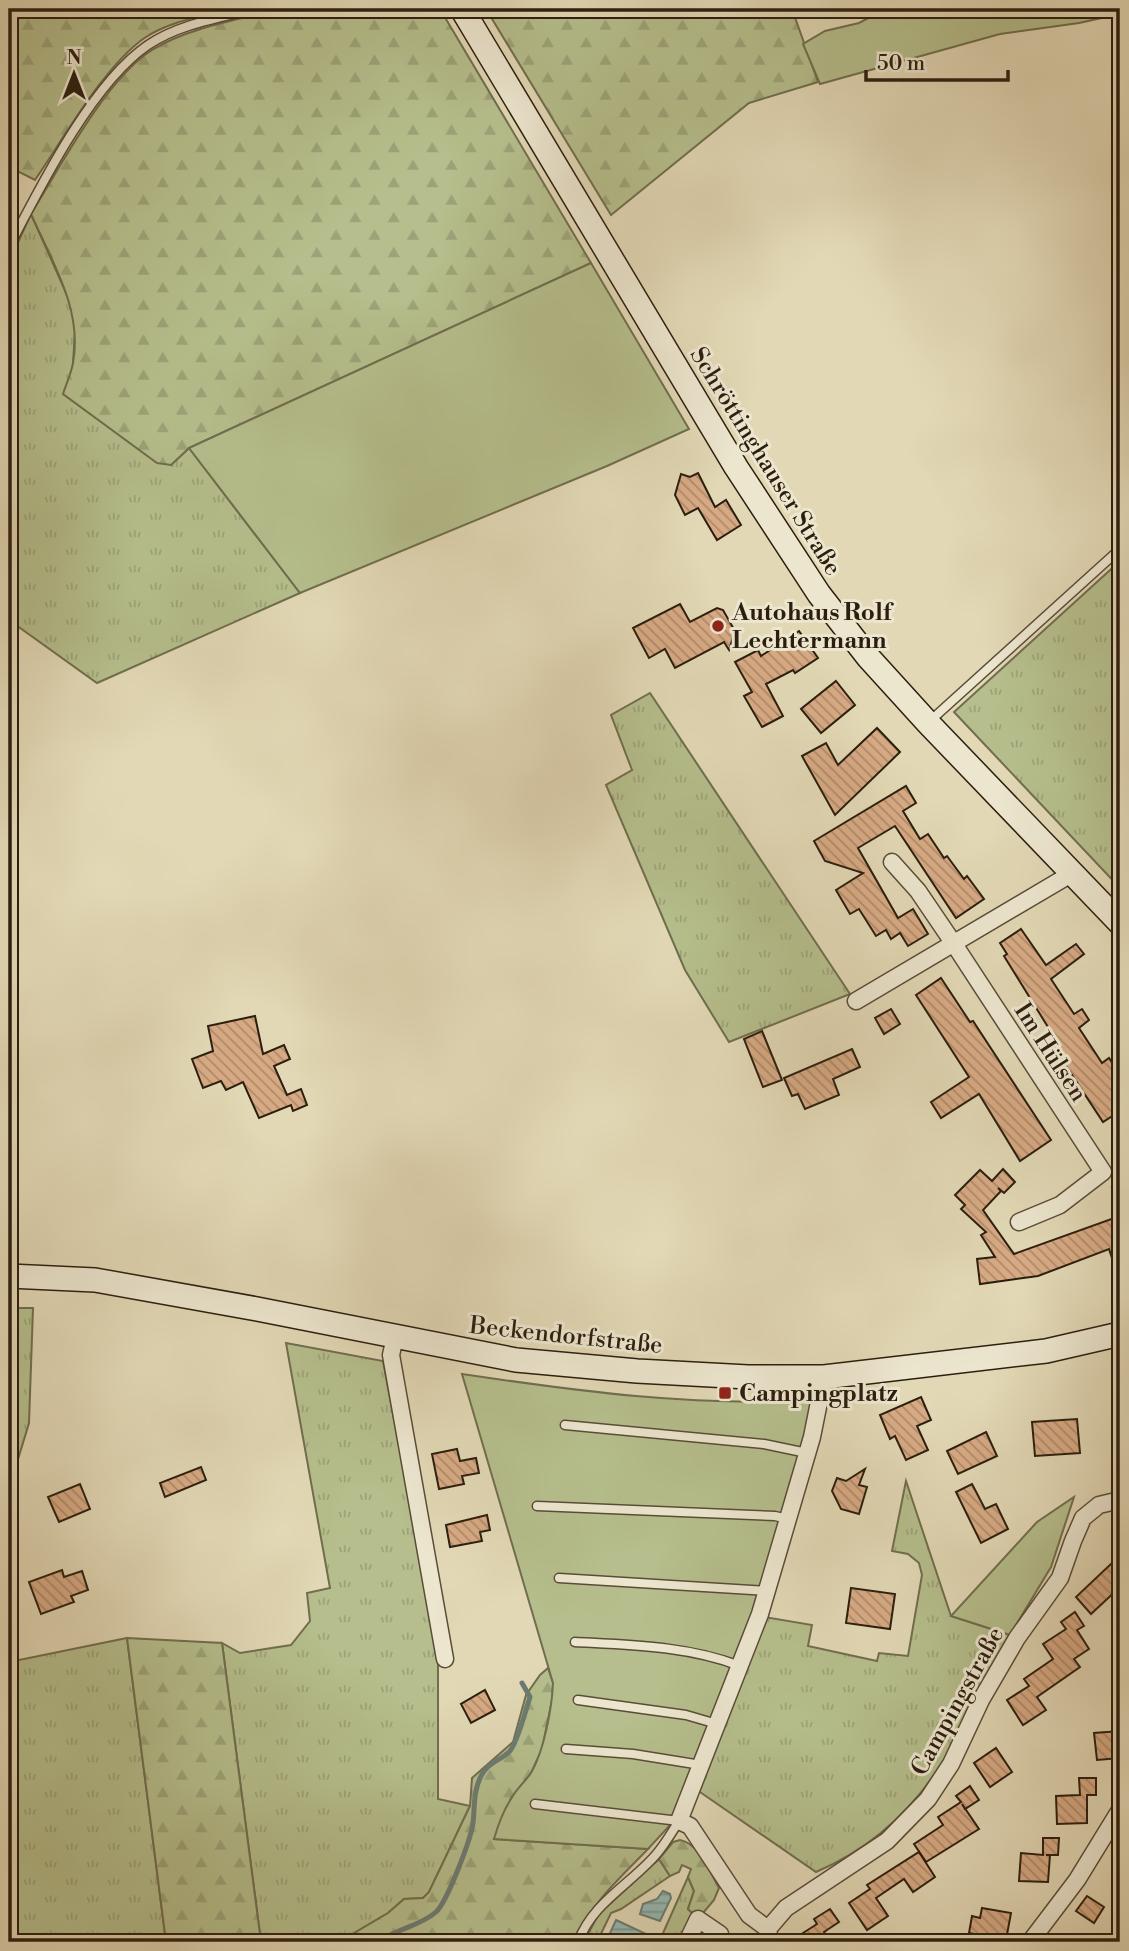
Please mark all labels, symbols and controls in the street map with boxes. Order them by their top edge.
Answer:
north arrow [38,38,108,108]
scale bar [866,38,1008,82]
text: N [66,46,82,70]
text: 50 m [877,51,925,77]
street label: Schröttinghauser Straße [683,342,848,581]
place label: Autohaus Rolf Lechtermann [731,598,894,656]
marker: Autohaus Rolf Lechtermann [710,618,726,634]
street label: Im Hülsen [1007,997,1093,1108]
street label: Beckendorfstraße [467,1311,664,1361]
place label: Campingplatz [739,1379,898,1409]
marker: Campingplatz [717,1385,733,1401]
street label: Campingstraße [905,1622,1011,1781]

